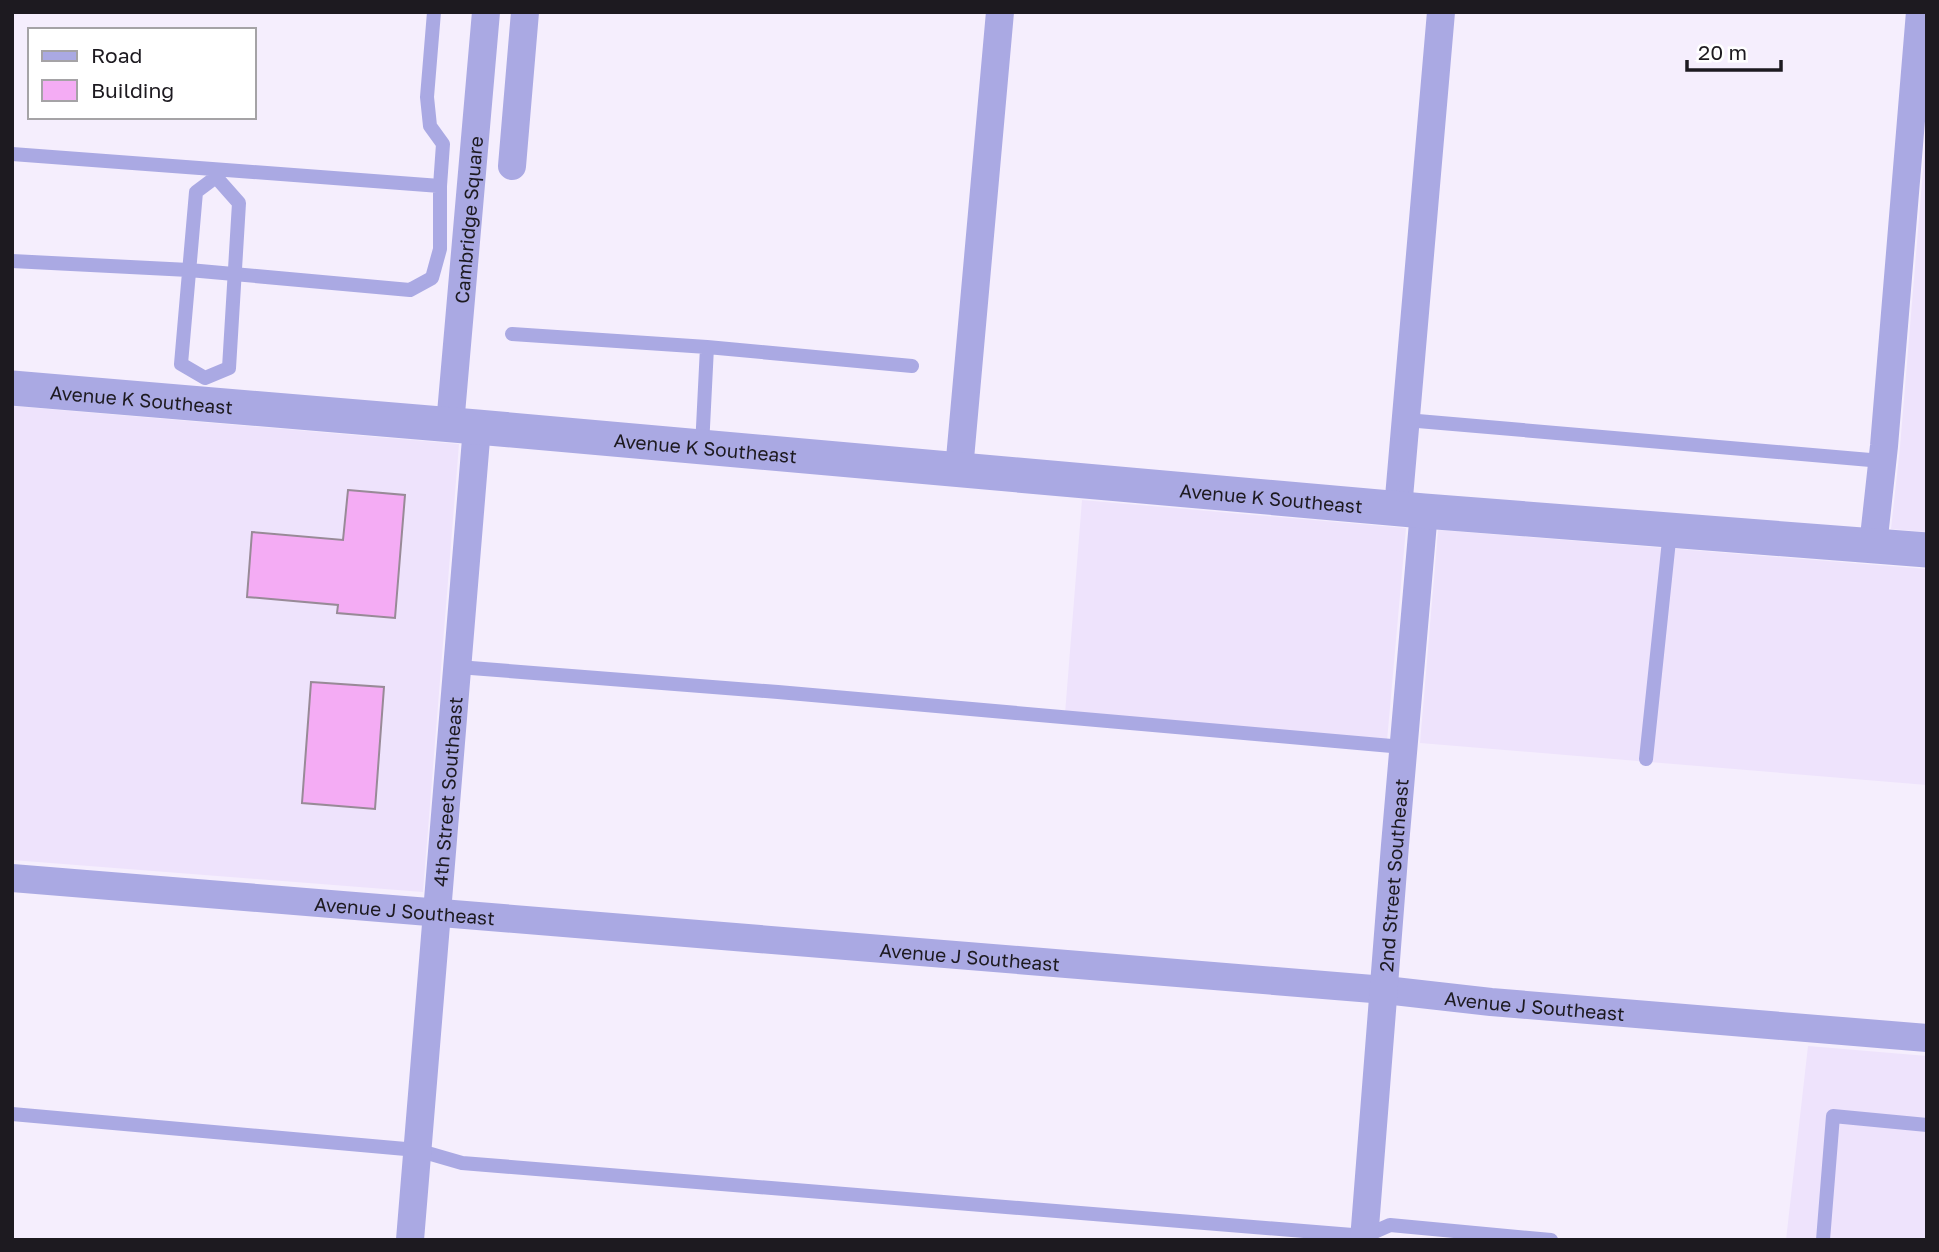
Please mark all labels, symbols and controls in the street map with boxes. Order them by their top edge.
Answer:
legend [28,28,256,119]
scale bar [1687,28,1782,72]
text: 20 m [1698,39,1747,65]
text: Road [91,42,142,68]
text: Building [91,77,174,103]
street label: Cambridge Square [449,135,487,305]
street label: Avenue K Southeast [49,380,234,418]
street label: Avenue K Southeast [613,428,798,467]
street label: Avenue K Southeast [1179,478,1364,517]
street label: 4th Street Southeast [428,696,466,887]
street label: 2nd Street Southeast [1374,777,1412,973]
street label: Avenue J Southeast [314,891,496,929]
street label: Avenue J Southeast [879,937,1061,975]
street label: Avenue J Southeast [1443,985,1626,1025]

